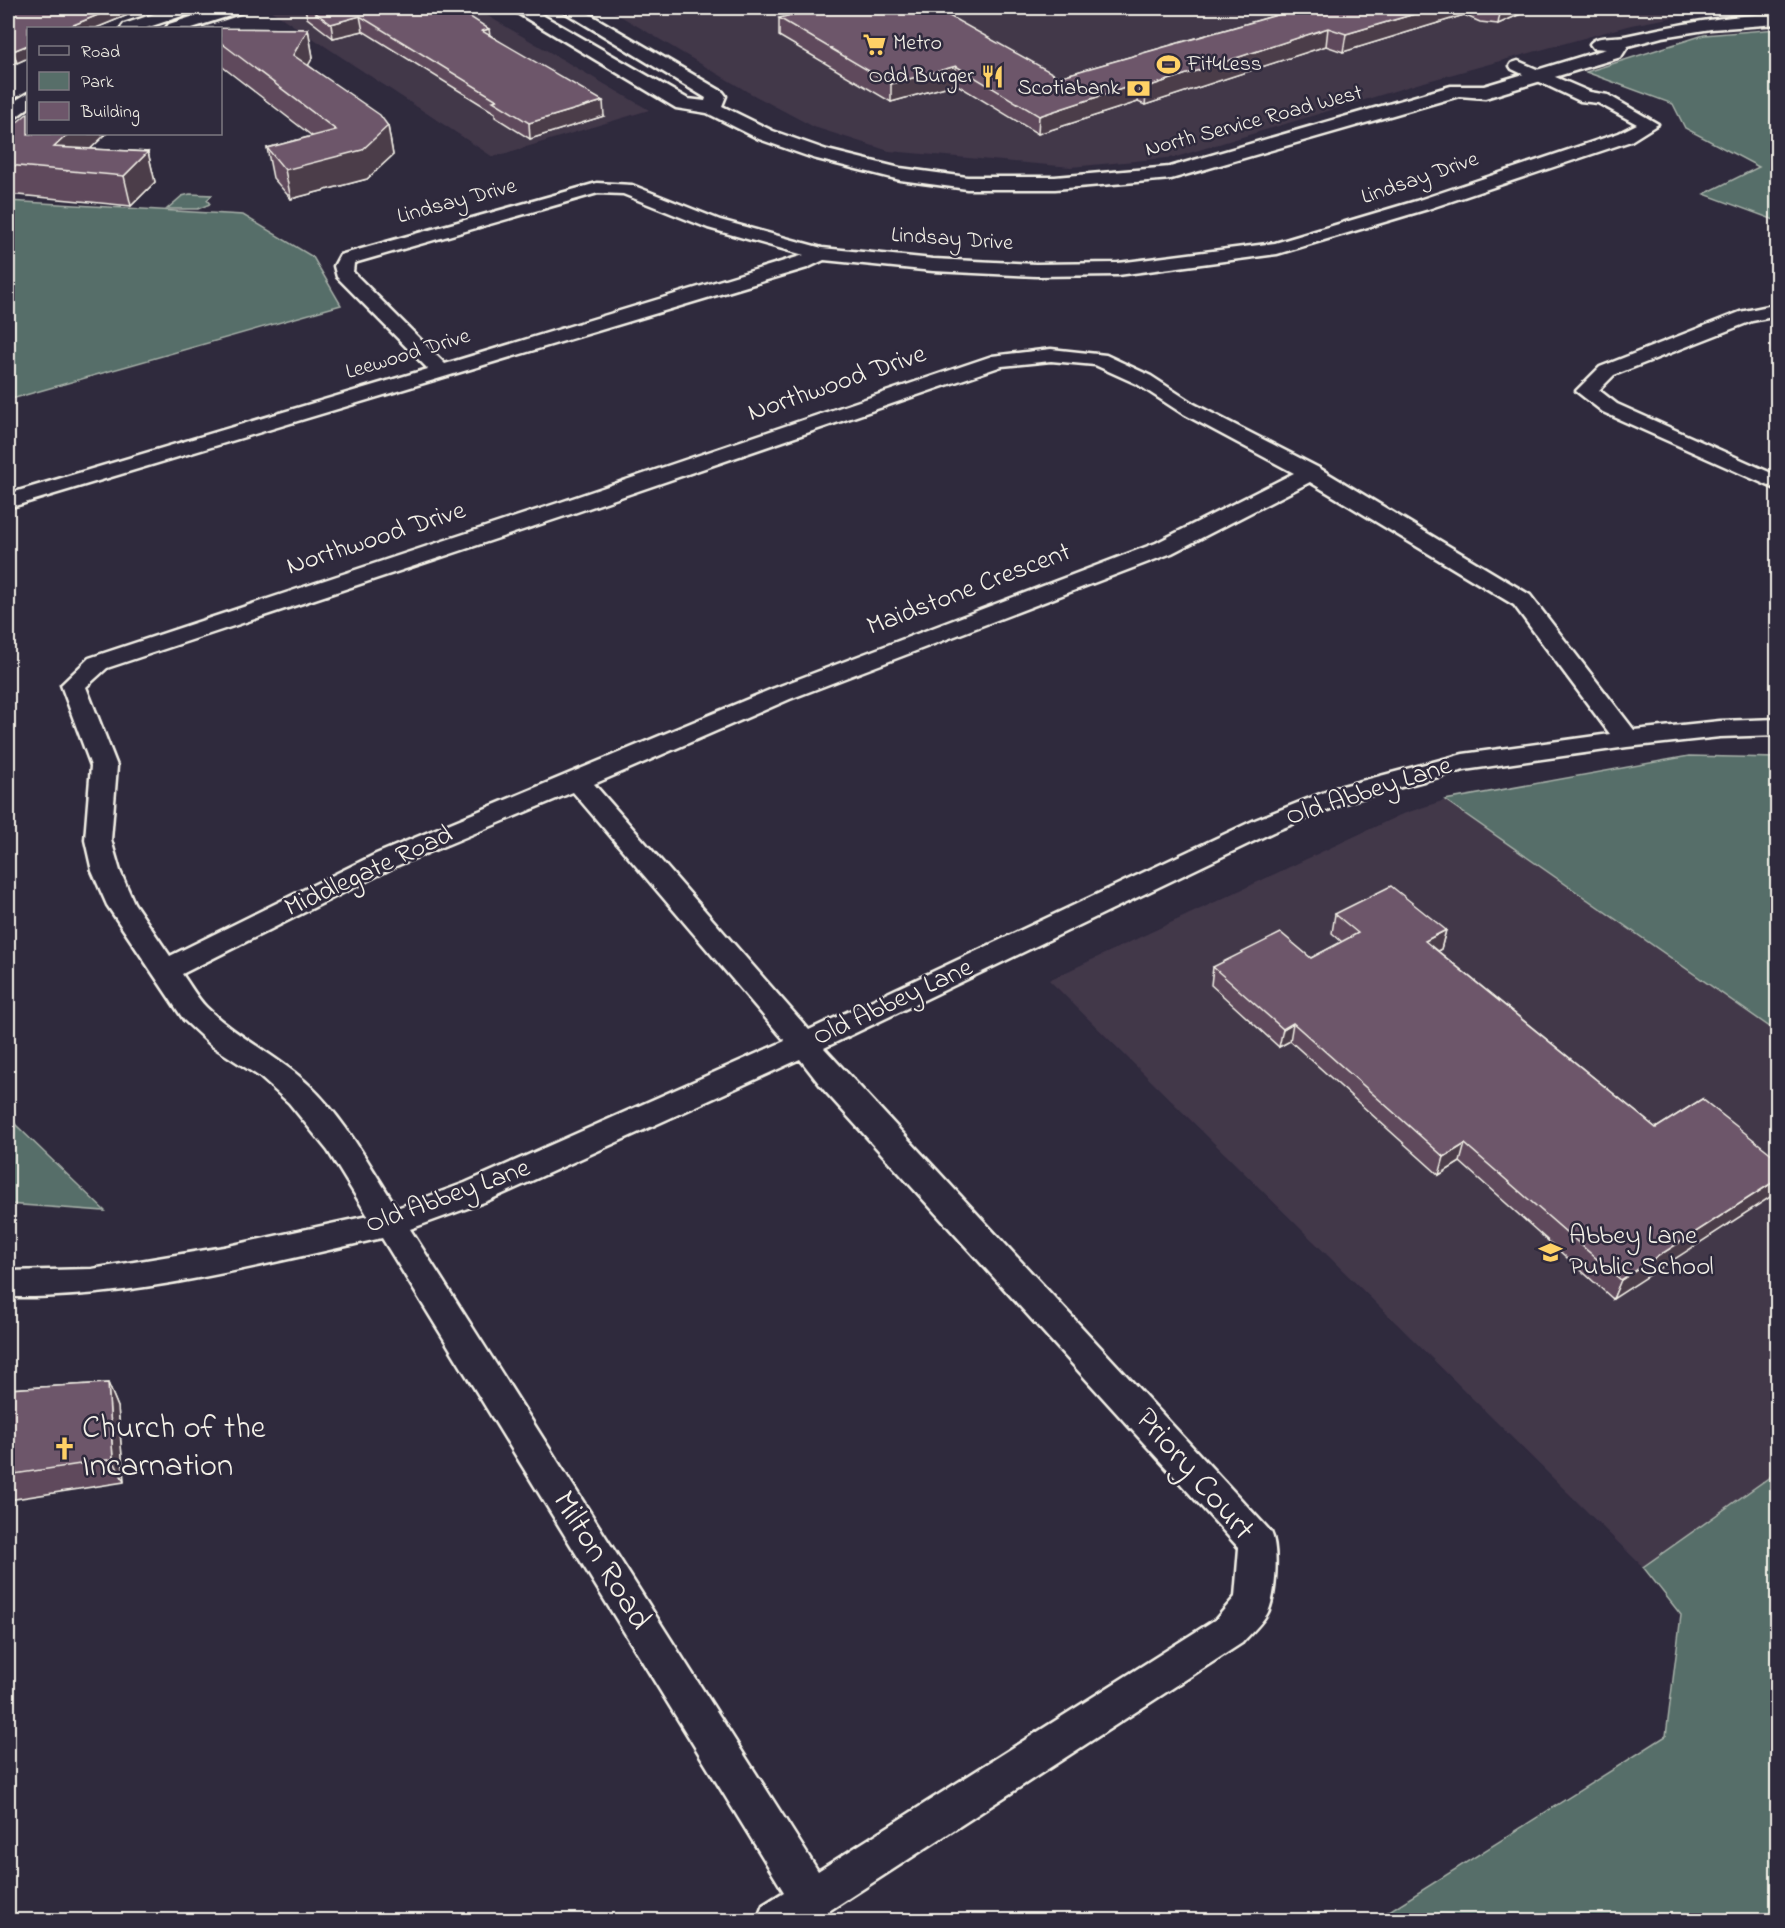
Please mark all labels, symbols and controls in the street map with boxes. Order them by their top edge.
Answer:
legend [27,27,222,135]
place label: Metro [893,28,942,60]
supermarket icon: Metro [862,31,888,57]
text: Road [81,40,120,66]
place label: Fit4Less [1186,49,1262,81]
sports icon: Fit4Less [1156,52,1182,78]
place label: Odd Burger [869,61,974,94]
restaurant icon: Odd Burger [979,64,1005,90]
text: Park [81,70,114,96]
place label: Scotiabank [1017,73,1120,105]
bank icon: Scotiabank [1125,76,1151,102]
street label: North Service Road West [1142,77,1367,166]
text: Building [80,100,140,127]
street label: Lindsay Drive [1357,144,1483,215]
street label: Lindsay Drive [394,171,520,234]
street label: Lindsay Drive [890,220,1014,261]
street label: Leewood Drive [342,321,474,389]
street label: Northwood Drive [743,335,932,433]
street label: Northwood Drive [281,491,471,586]
street label: Maidstone Crescent [861,533,1077,647]
street label: Old Abbey Lane [1281,747,1458,837]
street label: Middlegate Road [278,816,460,928]
street label: Old Abbey Lane [807,949,980,1057]
street label: Old Abbey Lane [360,1149,537,1245]
place label: Abbey Lane Public School [1569,1217,1714,1287]
school or university icon: Abbey Lane Public School [1538,1239,1564,1265]
street label: Priory Court [1123,1398,1265,1552]
place label: Church of the Incarnation [82,1405,266,1491]
church icon: Church of the Incarnation [51,1435,77,1461]
street label: Milton Road [539,1482,663,1640]

